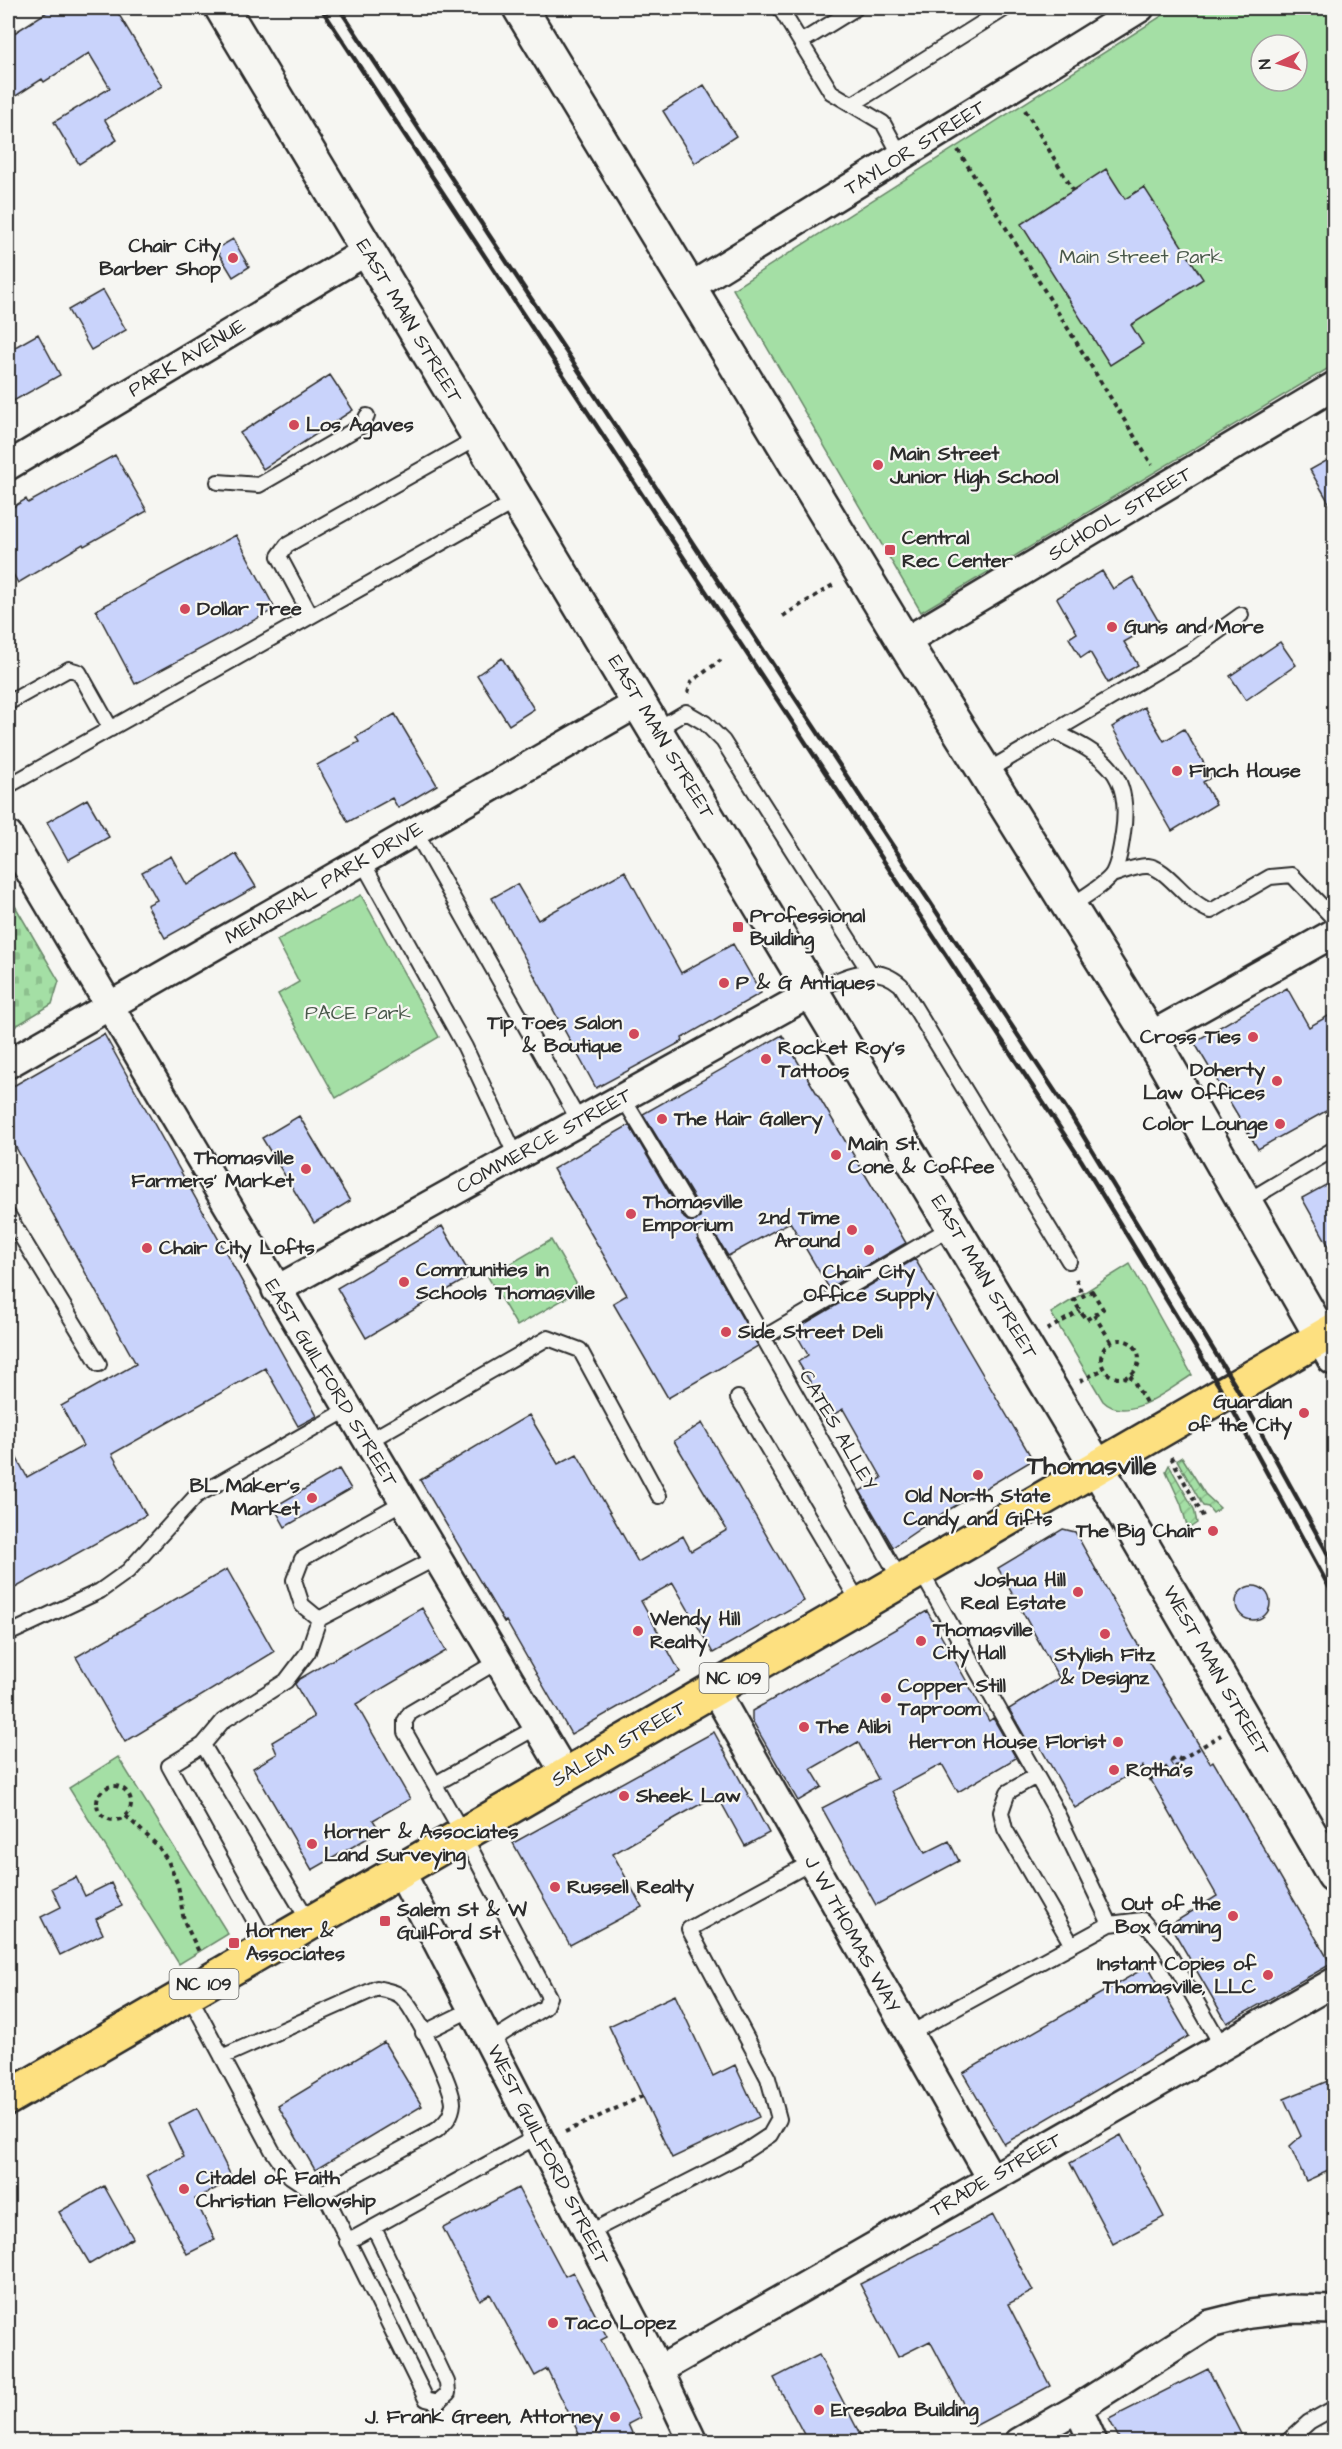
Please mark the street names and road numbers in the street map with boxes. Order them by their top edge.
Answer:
street label: TAYLOR STREET [839,93,991,203]
street label: EAST MAIN STREET [349,234,469,409]
street label: PARK AVENUE [123,312,251,404]
street label: SCHOOL STREET [1043,460,1198,568]
street label: EAST MAIN STREET [601,650,721,825]
street label: MEMORIAL PARK DRIVE [220,815,429,951]
street label: COMMERCE STREET [451,1081,637,1201]
street label: EAST MAIN STREET [924,1190,1044,1365]
street label: EAST GUILFORD STREET [258,1274,405,1493]
street label: CATES ALLEY [792,1364,884,1496]
street label: WEST MAIN STREET [1156,1581,1277,1762]
road number: NC 109 [700,1663,768,1693]
street label: SALEM STREET [546,1694,692,1794]
street label: J W THOMAS WAY [797,1850,907,2018]
road number: NC 109 [170,1969,238,1999]
street label: WEST GUILFORD STREET [480,2040,616,2271]
street label: TRADE STREET [925,2126,1068,2224]

